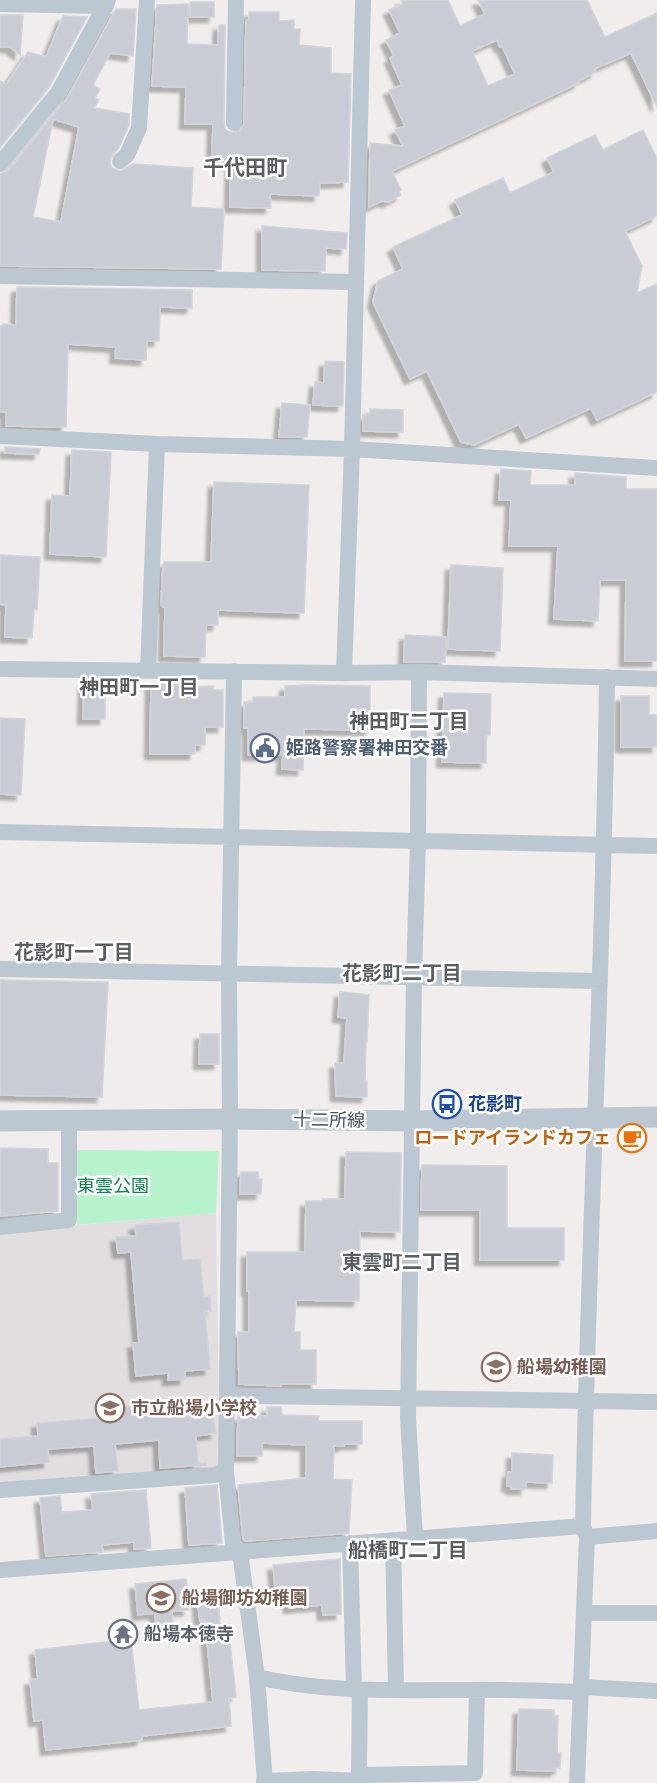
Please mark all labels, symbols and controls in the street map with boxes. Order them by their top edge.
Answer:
district label: 千代田町 [203,154,287,179]
district label: 神田町一丁目 [79,674,199,698]
district label: 神田町二丁目 [349,708,469,732]
public building icon: 姫路警察署神田交番 [249,732,281,764]
place label: 姫路警察署神田交番 [286,736,448,758]
district label: 花影町一丁目 [14,939,134,963]
district label: 花影町二丁目 [342,960,462,984]
bus stop icon: 花影町 [431,1088,463,1120]
place label: 花影町 [468,1092,522,1114]
street label: 十二所線 [293,1107,365,1131]
cafe icon: ロードアイランドカフェ [616,1122,648,1154]
place label: ロードアイランドカフェ [414,1126,611,1148]
park label: 東雲公園 [77,1174,149,1196]
district label: 東雲町二丁目 [342,1249,462,1273]
school or university icon: 船場幼稚園 [480,1351,512,1383]
place label: 船場幼稚園 [517,1355,607,1377]
school or university icon: 市立船場小学校 [94,1392,126,1424]
place label: 市立船場小学校 [131,1396,257,1418]
district label: 船橋町二丁目 [348,1537,468,1561]
school or university icon: 船場御坊幼稚園 [145,1582,177,1614]
place label: 船場御坊幼稚園 [182,1586,308,1608]
temple icon: 船場本徳寺 [107,1618,139,1650]
place label: 船場本徳寺 [144,1622,234,1644]

